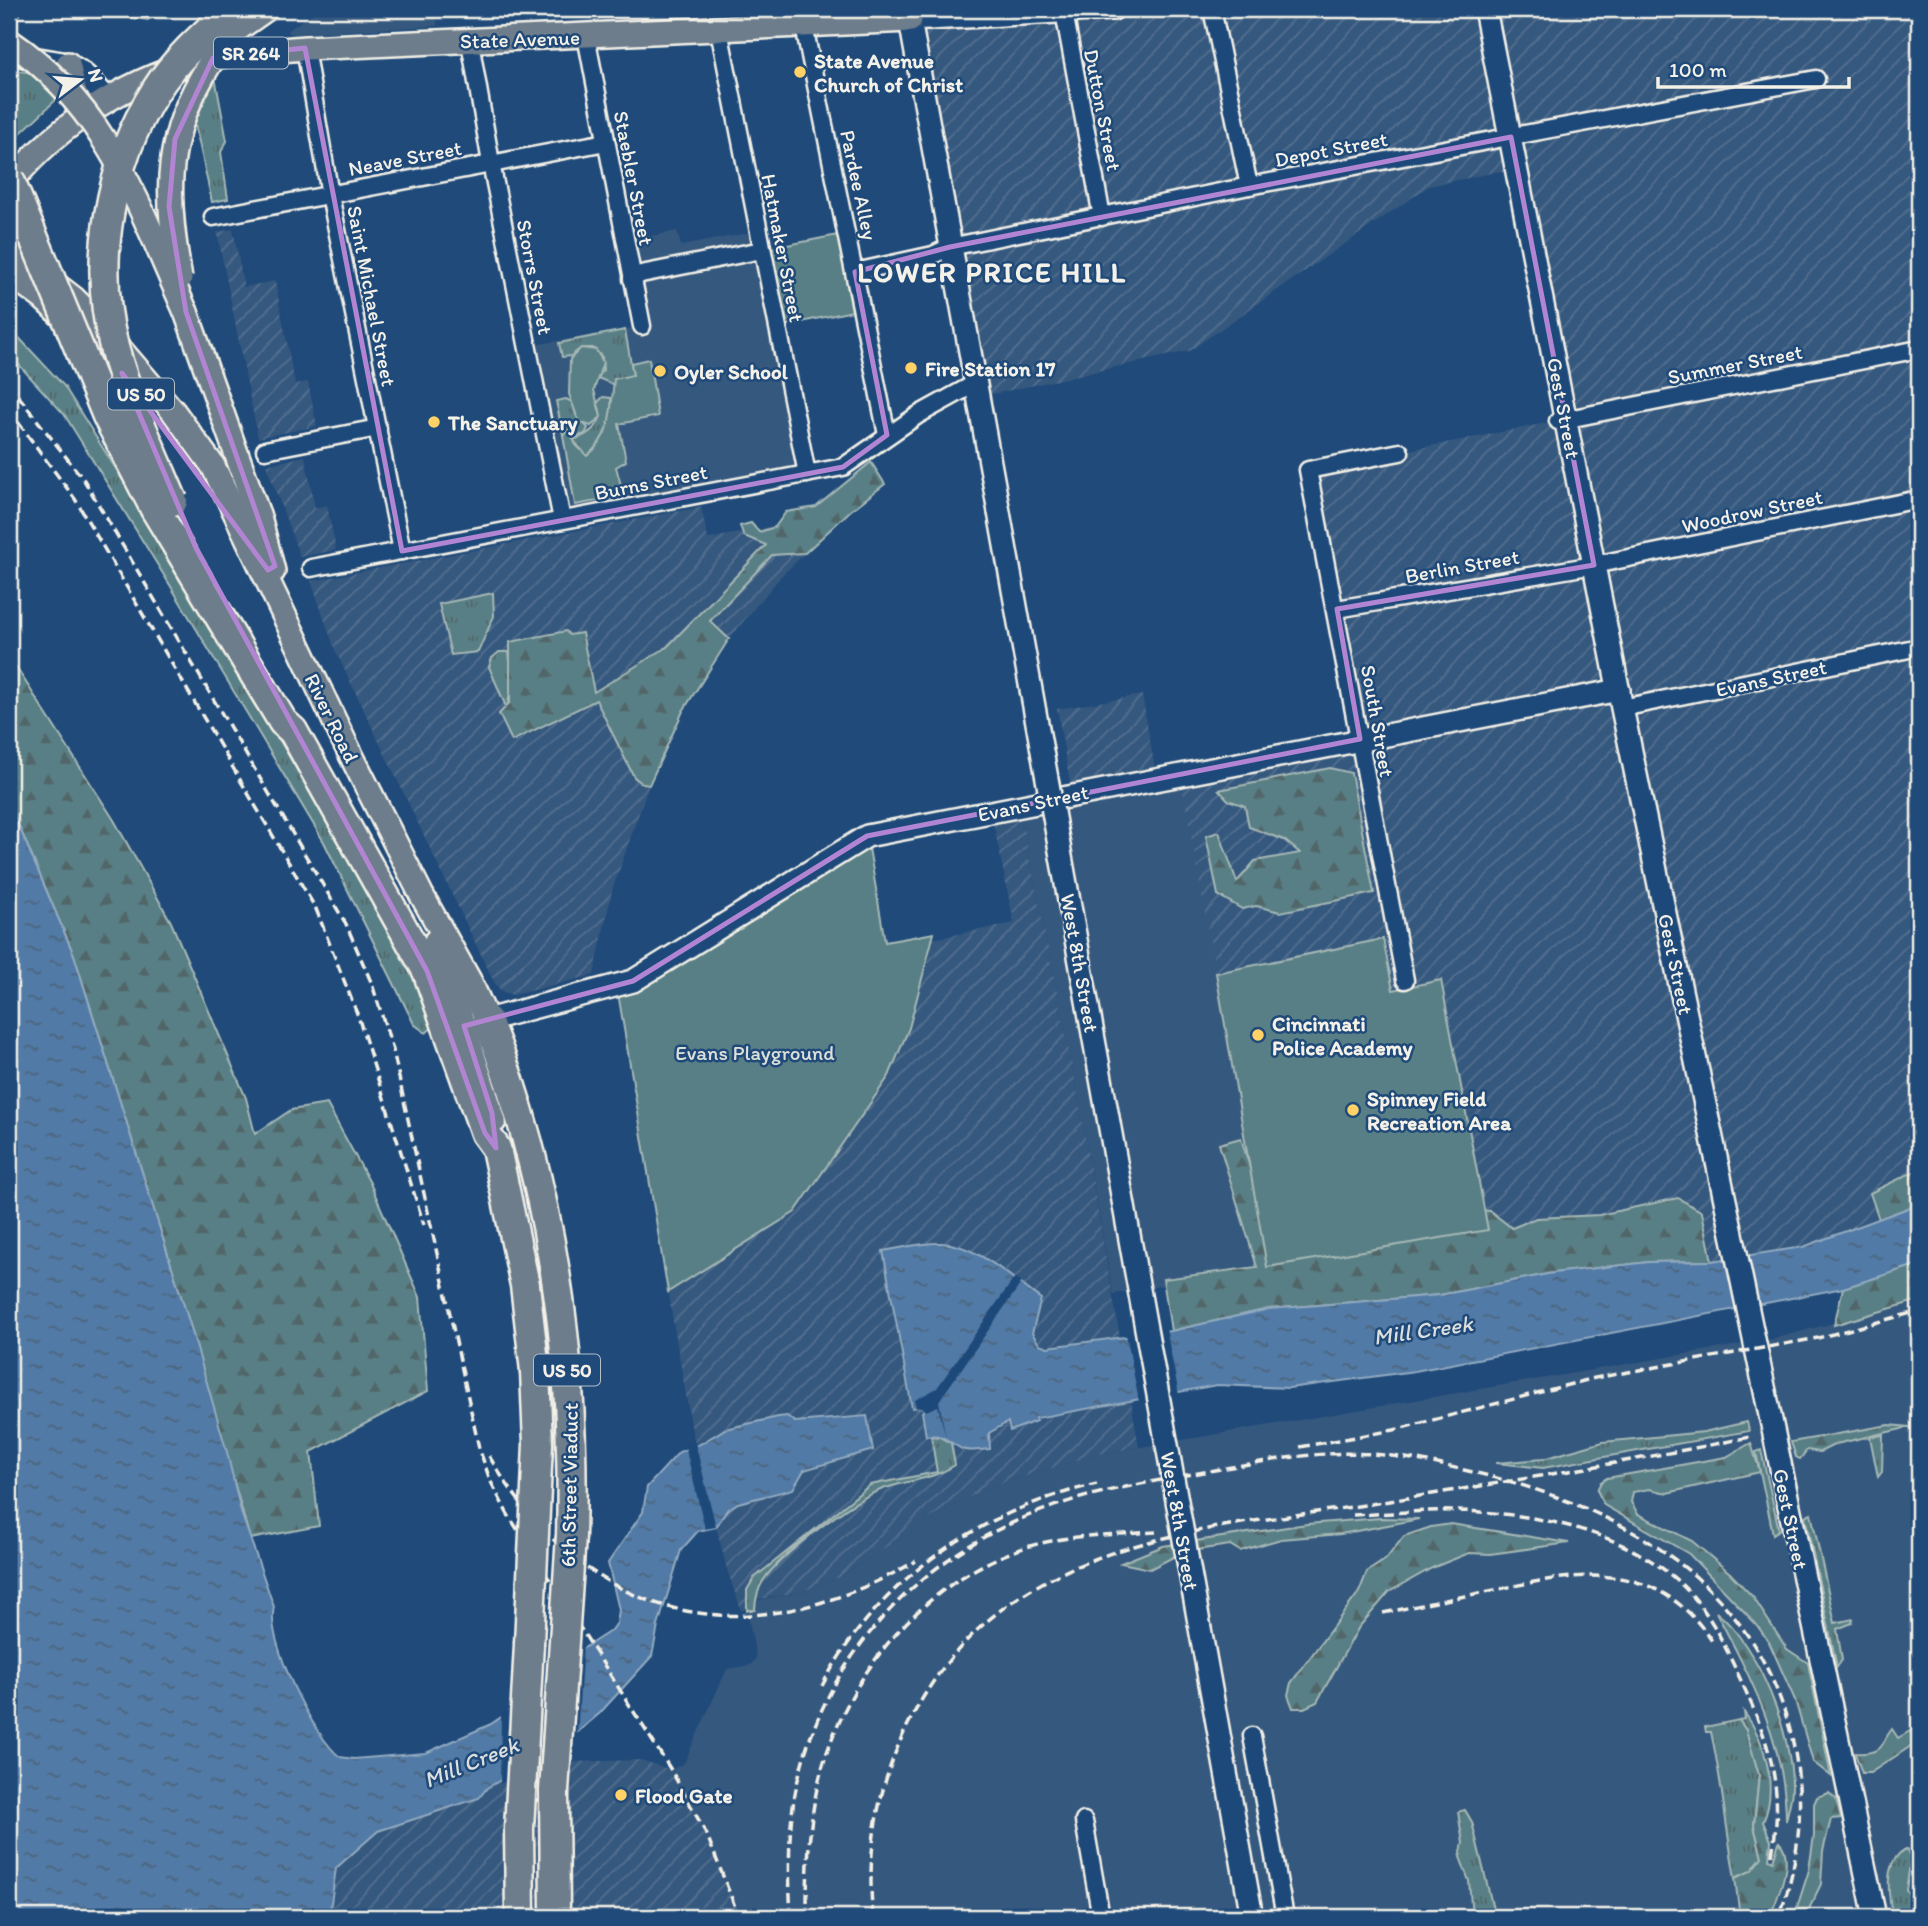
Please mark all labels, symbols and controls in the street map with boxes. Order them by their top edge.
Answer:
street label: State Avenue [460,24,580,54]
road number: SR 264 [214,38,288,68]
north arrow [46,46,116,116]
scale bar [1658,46,1849,90]
street label: Dutton Street [1079,47,1127,173]
place label: State Avenue Church of Christ [814,48,963,97]
text: 100 m [1669,57,1727,82]
marker: State Avenue Church of Christ [792,64,808,80]
text: N [83,66,109,85]
street label: Staebler Street [609,109,659,248]
street label: Depot Street [1273,126,1390,172]
street label: Pardee Alley [835,128,883,242]
street label: Neave Street [346,135,464,181]
street label: Hatmaker Street [756,172,810,324]
street label: Saint Michael Street [342,203,402,389]
street label: Storrs Street [512,217,558,337]
district label: LOWER PRICE HILL [857,255,1127,289]
street label: Summer Street [1666,339,1805,389]
street label: Gest Street [1542,355,1586,461]
place label: Fire Station 17 [925,356,1056,381]
place label: Oyler School [674,359,789,385]
marker: Fire Station 17 [903,360,919,376]
marker: Oyler School [652,363,668,379]
road number: US 50 [108,378,174,410]
place label: The Sanctuary [447,410,578,436]
marker: The Sanctuary [426,414,442,430]
street label: Burns Street [592,459,710,505]
street label: Woodrow Street [1679,484,1825,538]
street label: Berlin Street [1403,544,1521,588]
street label: Evans Street [1713,654,1829,702]
street label: South Street [1356,663,1400,779]
street label: River Road [300,669,365,767]
street label: Evans Street [975,779,1091,827]
street label: West 8th Street [1055,892,1105,1034]
street label: Gest Street [1653,911,1699,1017]
place label: Cincinnati Police Academy [1272,1011,1414,1061]
marker: Cincinnati Police Academy [1250,1027,1266,1043]
park label: Evans Playground [675,1040,835,1065]
place label: Spinney Field Recreation Area [1367,1086,1512,1135]
marker: Spinney Field Recreation Area [1345,1102,1361,1118]
water label: Mill Creek [1372,1309,1476,1351]
road number: US 50 [534,1354,600,1386]
street label: 6th Street Viaduct [555,1403,583,1567]
street label: West 8th Street [1155,1450,1205,1592]
street label: Gest Street [1768,1466,1814,1572]
water label: Mill Creek [419,1730,524,1794]
place label: Flood Gate [635,1783,732,1808]
marker: Flood Gate [613,1787,629,1803]

